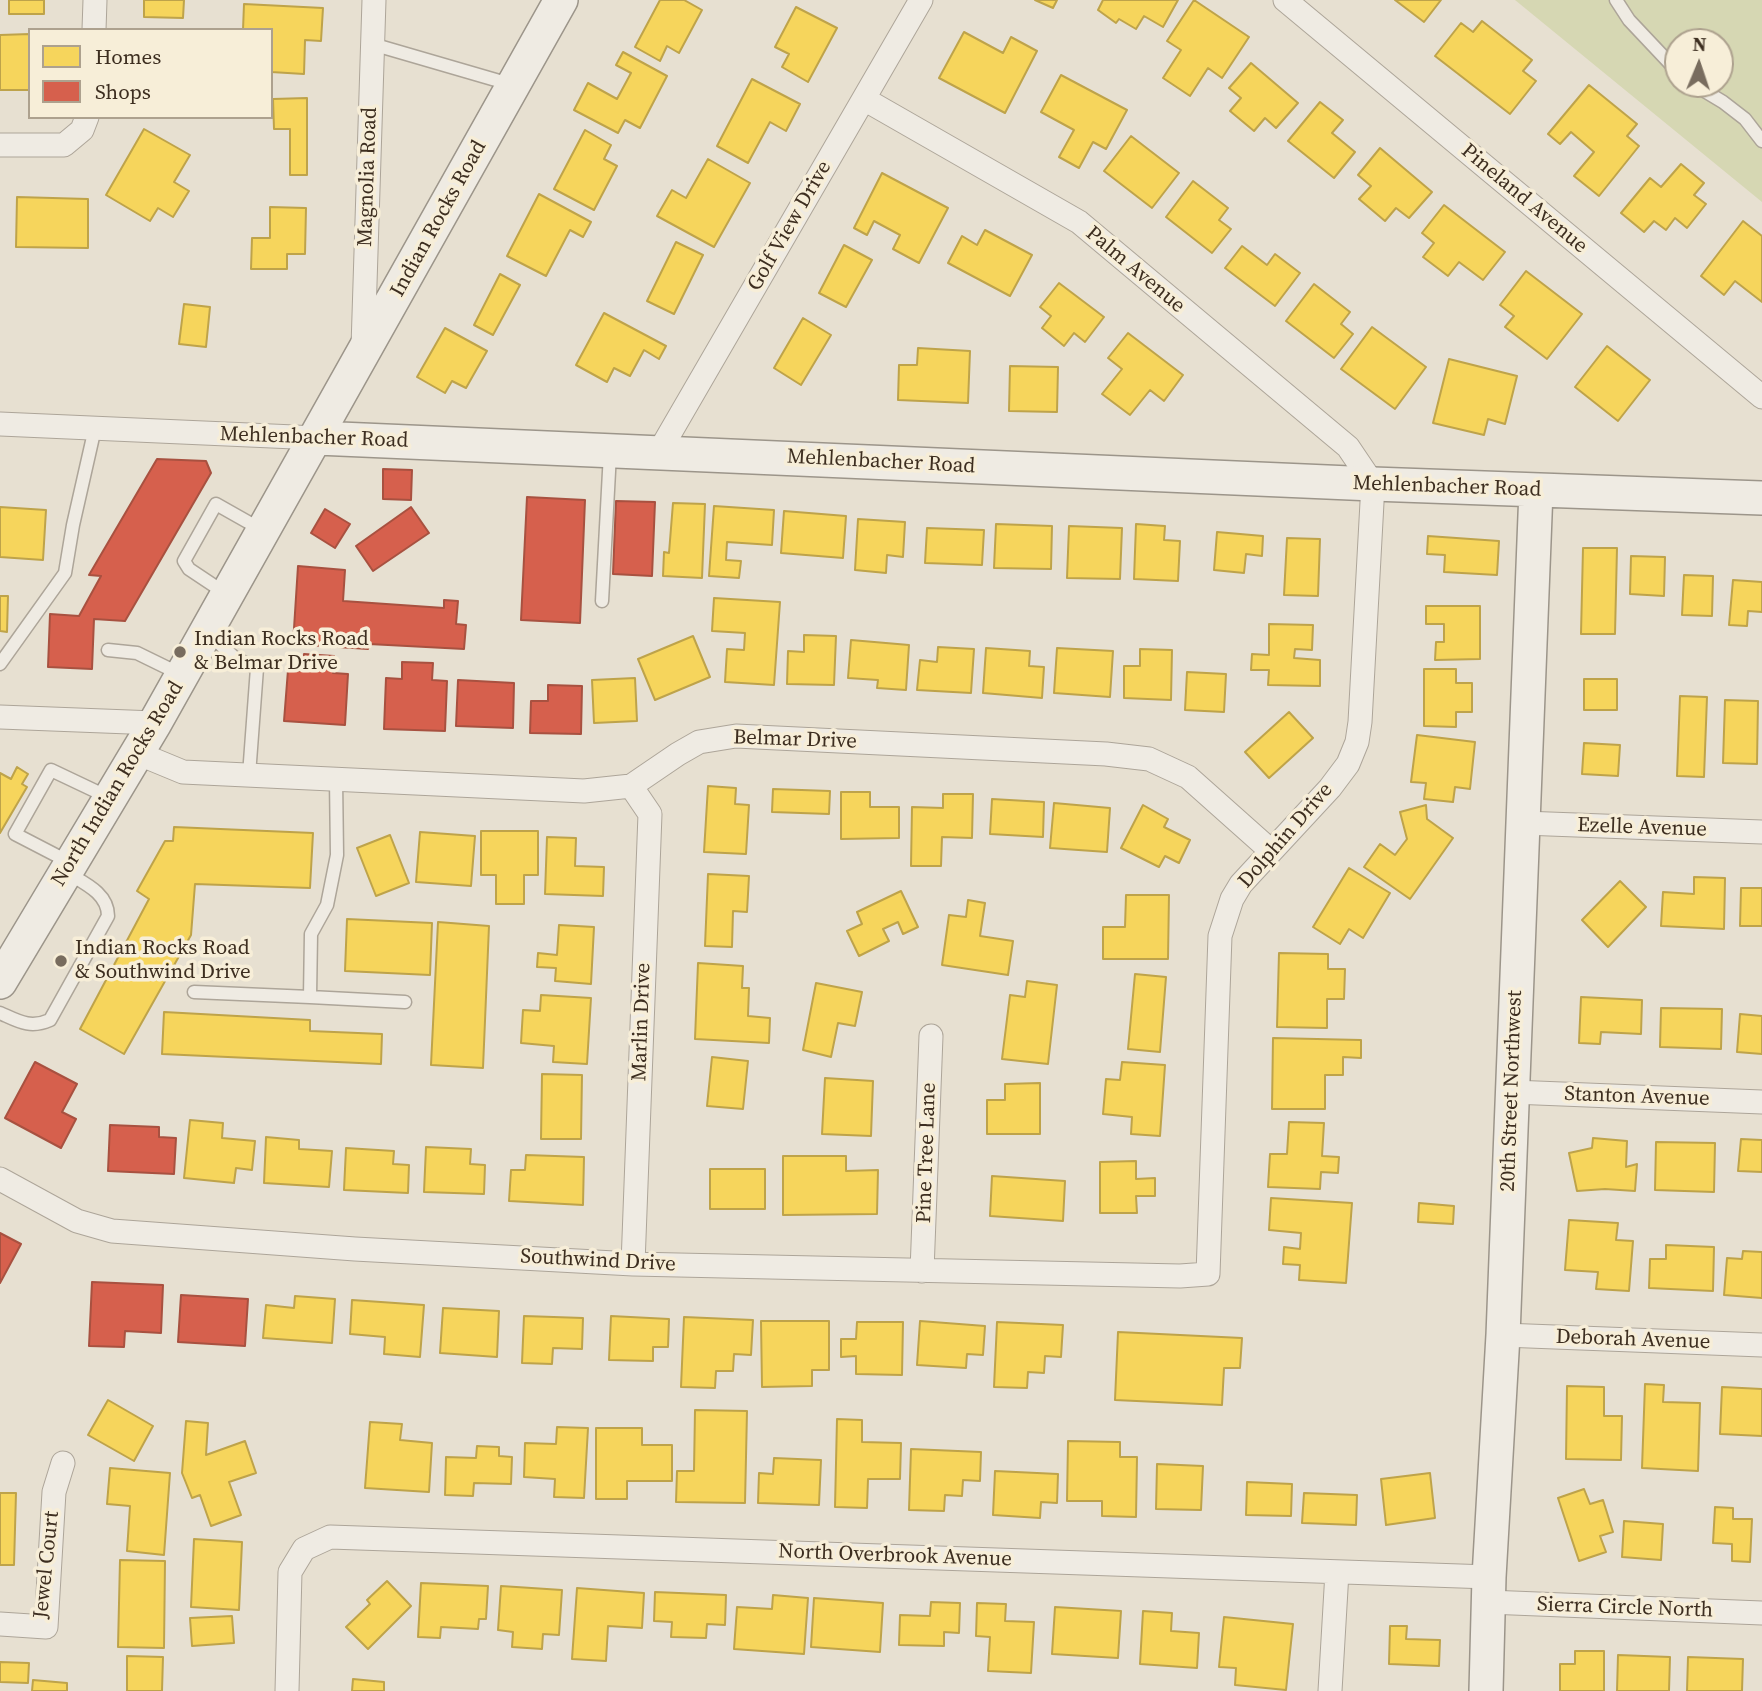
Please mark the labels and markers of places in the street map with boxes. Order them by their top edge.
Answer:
place label: Indian Rocks Road & Belmar Drive [194,627,369,677]
marker: Indian Rocks Road & Belmar Drive [172,644,188,660]
place label: Indian Rocks Road & Southwind Drive [75,936,251,986]
marker: Indian Rocks Road & Southwind Drive [53,953,69,969]

